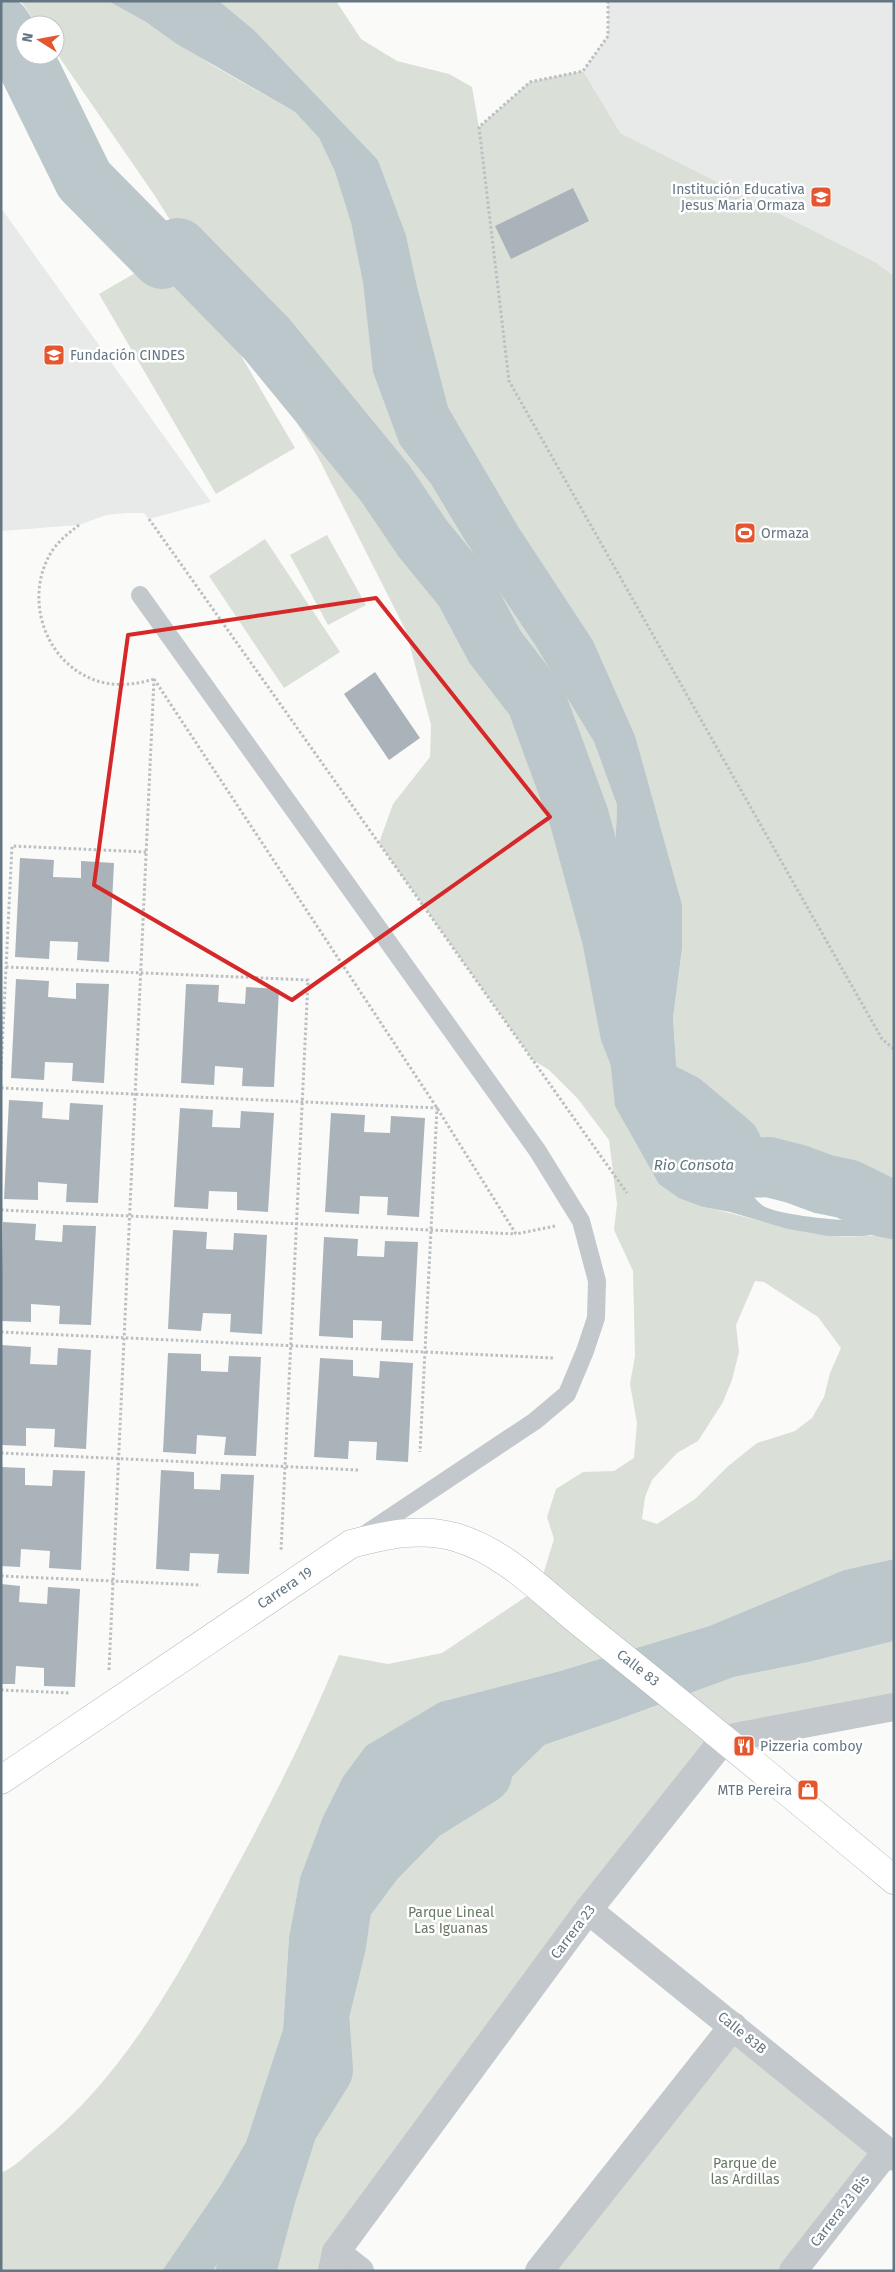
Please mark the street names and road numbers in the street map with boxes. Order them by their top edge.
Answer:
street label: Carrera 19 [254,1563,316,1613]
street label: Calle 83 [613,1646,663,1690]
street label: Carrera 23 [547,1902,599,1962]
street label: Calle 83B [714,2008,770,2058]
street label: Carrera 23 Bis [807,2171,873,2250]

